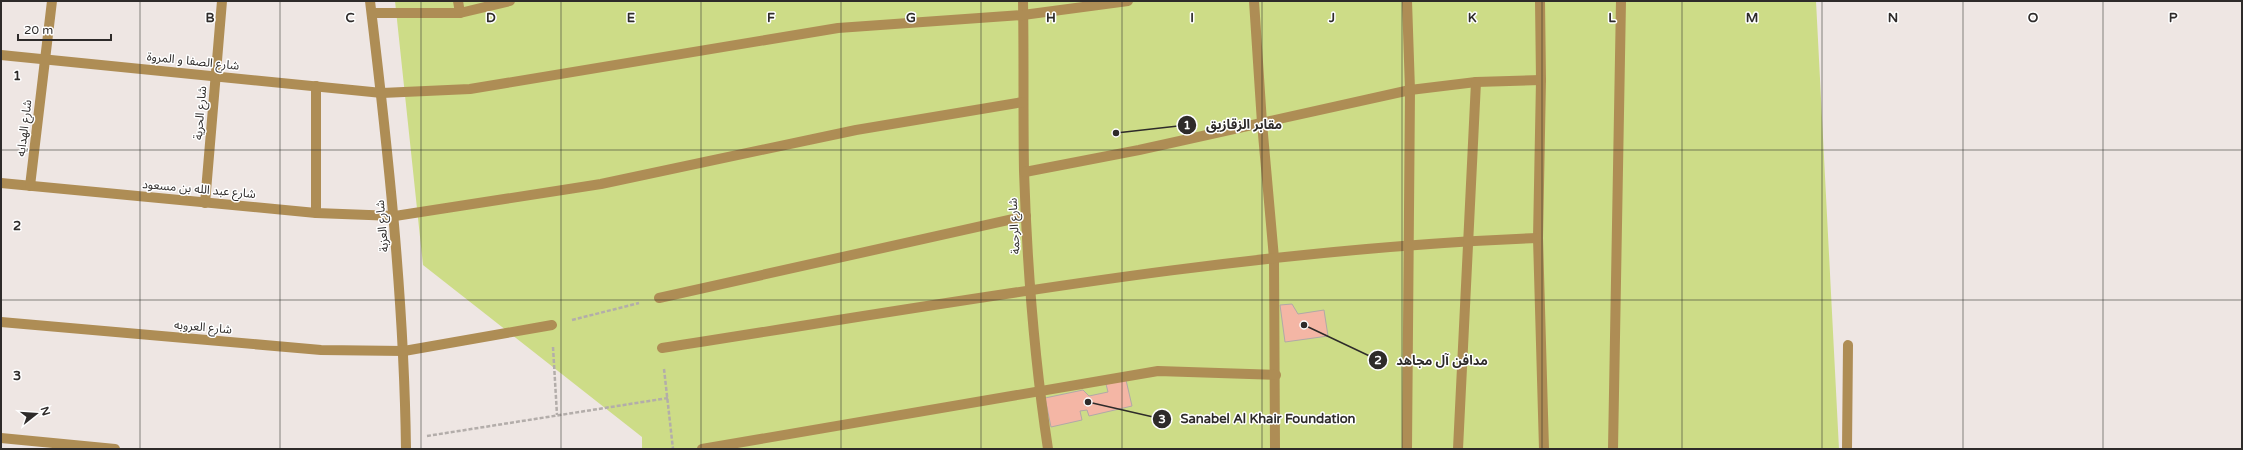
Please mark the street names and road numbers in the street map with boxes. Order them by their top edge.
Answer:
street label: شارع الصفا و المروة [146,49,240,75]
street label: شارع الحرية [191,86,211,141]
street label: شارع الهدايه [14,99,36,158]
street label: شارع عبد الله بن مسعود [141,177,256,203]
street label: شارع الرحمة [1006,197,1024,255]
street label: شارع العزبة [373,199,393,253]
street label: شارع العروبه [173,318,232,338]

